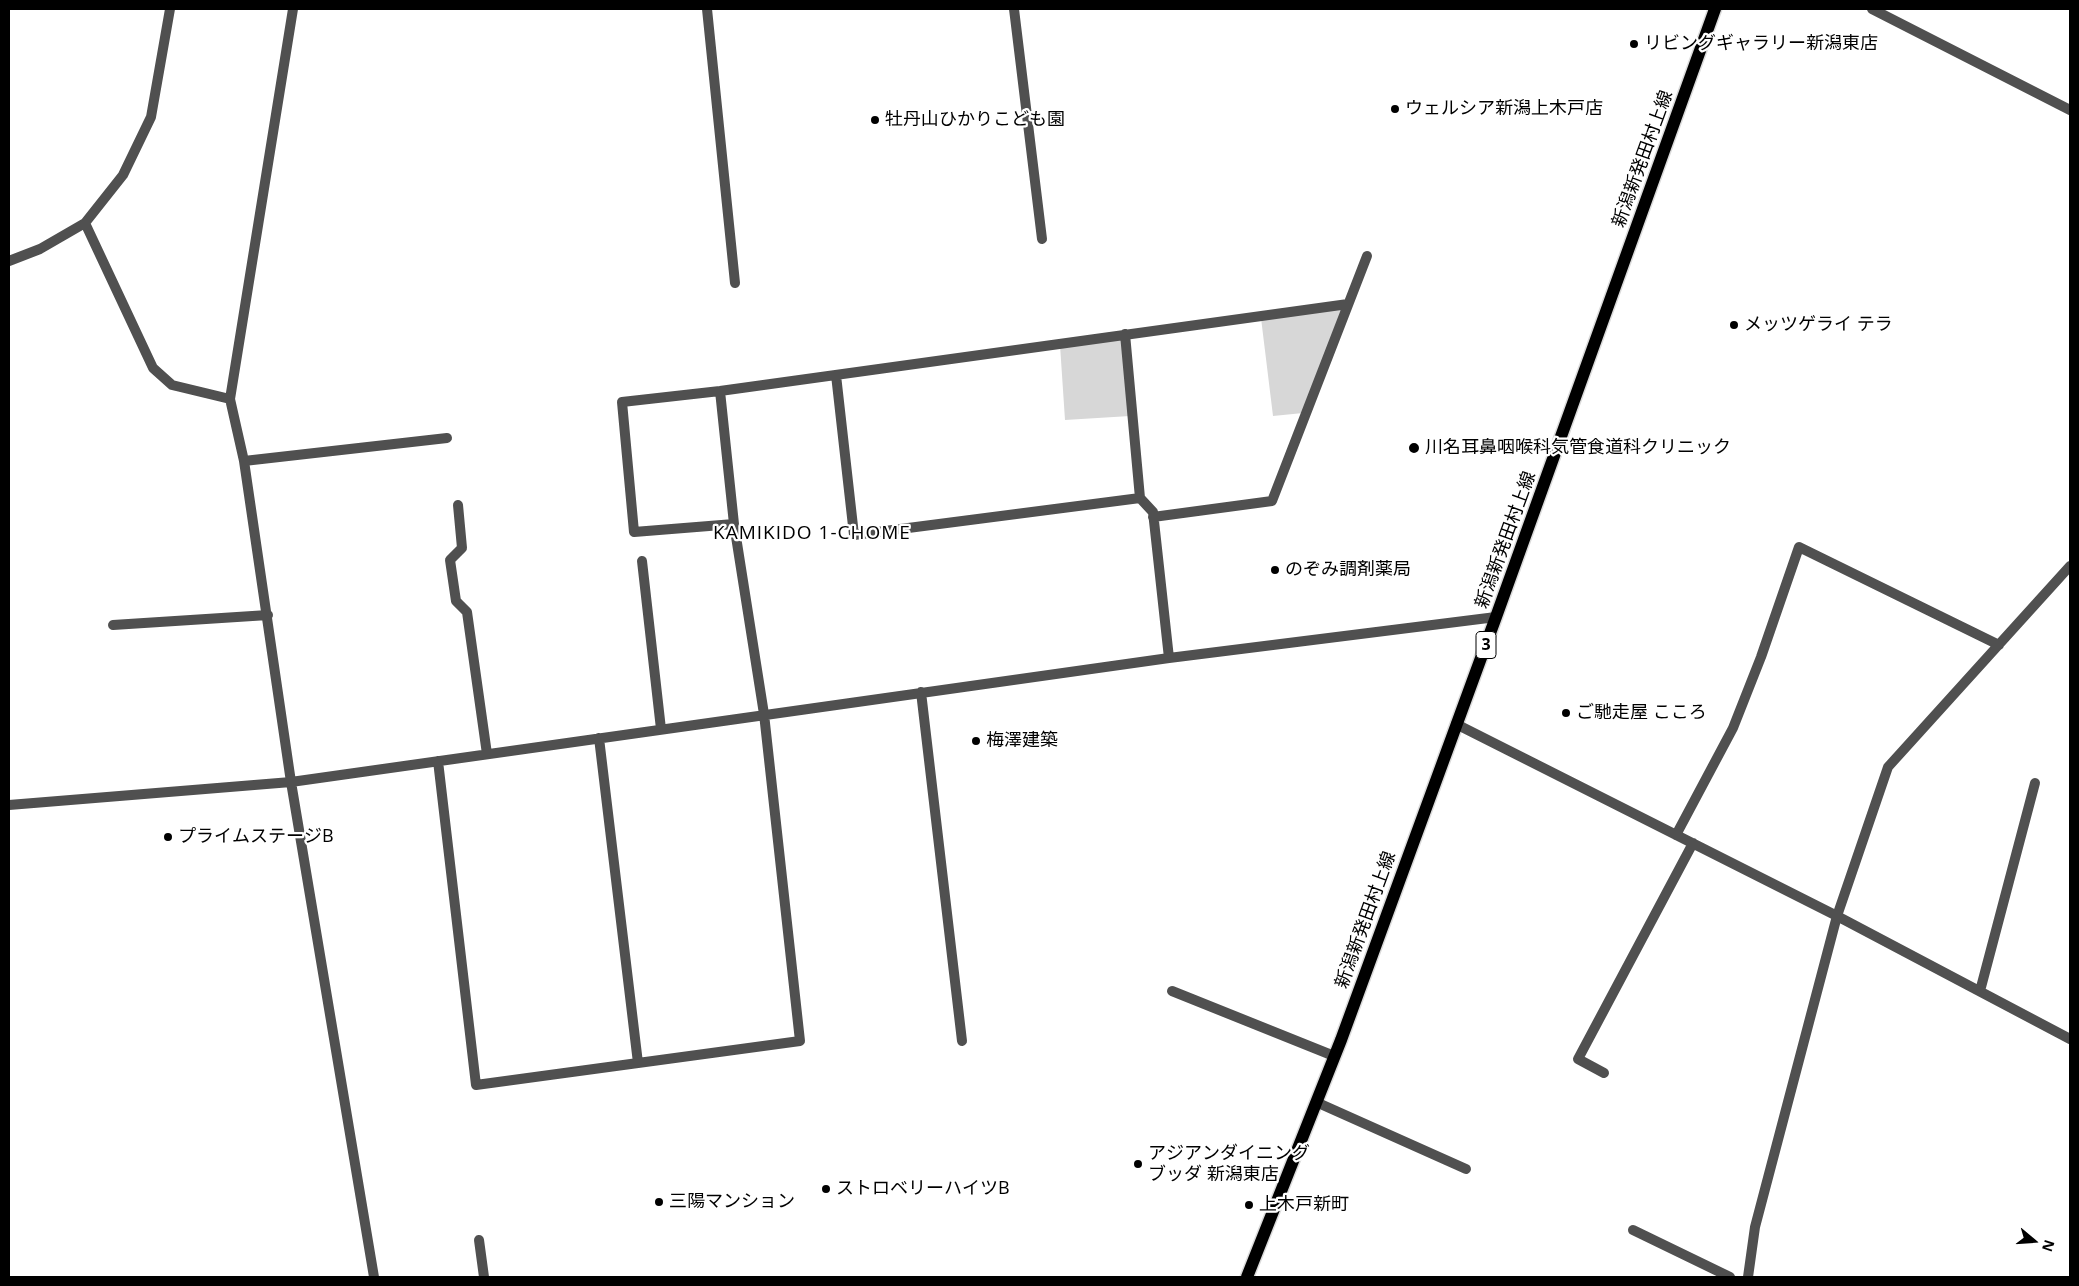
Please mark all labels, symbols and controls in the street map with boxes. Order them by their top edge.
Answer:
place label: リビングギャラリー新潟東店 [1644,33,1878,55]
marker: リビングギャラリー新潟東店 [1628,38,1640,50]
street label: 新潟新発田村上線 [1608,88,1678,230]
place label: ウェルシア新潟上木戸店 [1405,98,1603,120]
marker: ウェルシア新潟上木戸店 [1389,103,1401,115]
place label: 牡丹山ひかりこども園 [885,109,1065,131]
marker: 牡丹山ひかりこども園 [869,114,881,126]
place label: メッツゲライ テラ [1744,314,1893,336]
marker: メッツゲライ テラ [1728,319,1740,331]
place label: 川名耳鼻咽喉科気管食道科クリニック [1425,437,1731,459]
marker: 川名耳鼻咽喉科気管食道科クリニック [1407,441,1421,455]
street label: 新潟新発田村上線 [1471,469,1541,611]
district label: KAMIKIDO 1-CHOME [711,523,913,545]
place label: のぞみ調剤薬局 [1285,559,1411,581]
marker: のぞみ調剤薬局 [1269,564,1281,576]
road number: 3 [1476,632,1496,658]
place label: ご馳走屋 こころ [1576,702,1707,724]
marker: ご馳走屋 こころ [1560,707,1572,719]
place label: 梅澤建築 [986,730,1058,752]
marker: 梅澤建築 [970,735,982,747]
place label: プライムステージB [178,826,334,848]
marker: プライムステージB [162,831,174,843]
street label: 新潟新発田村上線 [1331,849,1401,991]
place label: アジアンダイニング ブッダ 新潟東店 [1148,1143,1310,1186]
marker: アジアンダイニング ブッダ 新潟東店 [1132,1158,1144,1170]
place label: ストロベリーハイツB [836,1178,1010,1200]
marker: ストロベリーハイツB [820,1183,832,1195]
place label: 三陽マンション [669,1191,795,1213]
place label: 上木戸新町 [1259,1194,1349,1216]
marker: 三陽マンション [653,1196,665,1208]
marker: 上木戸新町 [1243,1199,1255,1211]
north arrow [2009,1216,2059,1266]
text: N [2038,1237,2060,1254]

